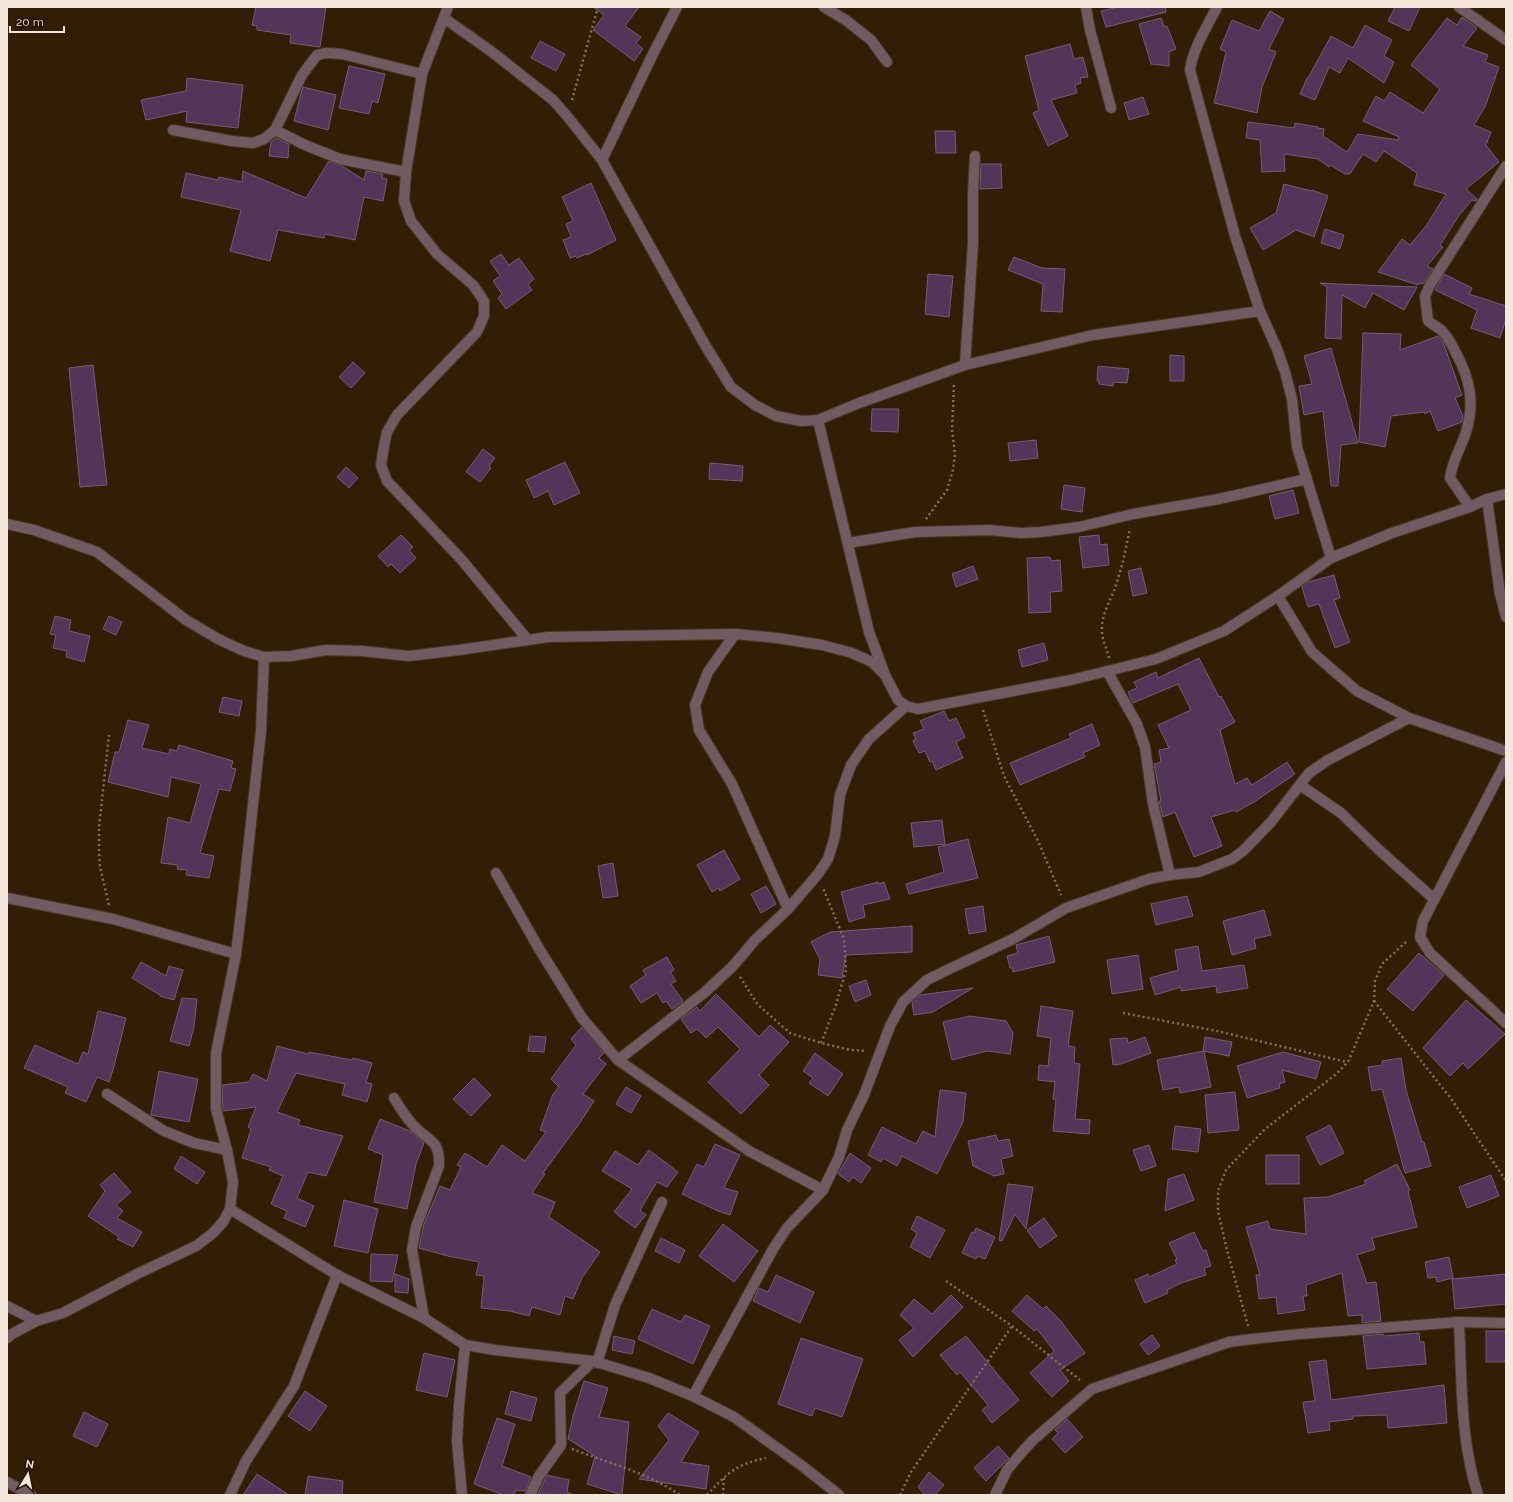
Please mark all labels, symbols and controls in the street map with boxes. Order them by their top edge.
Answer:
scale bar [10,8,64,34]
text: 20 m [16,15,44,29]
north arrow [8,1454,48,1494]
text: N [24,1458,35,1472]

